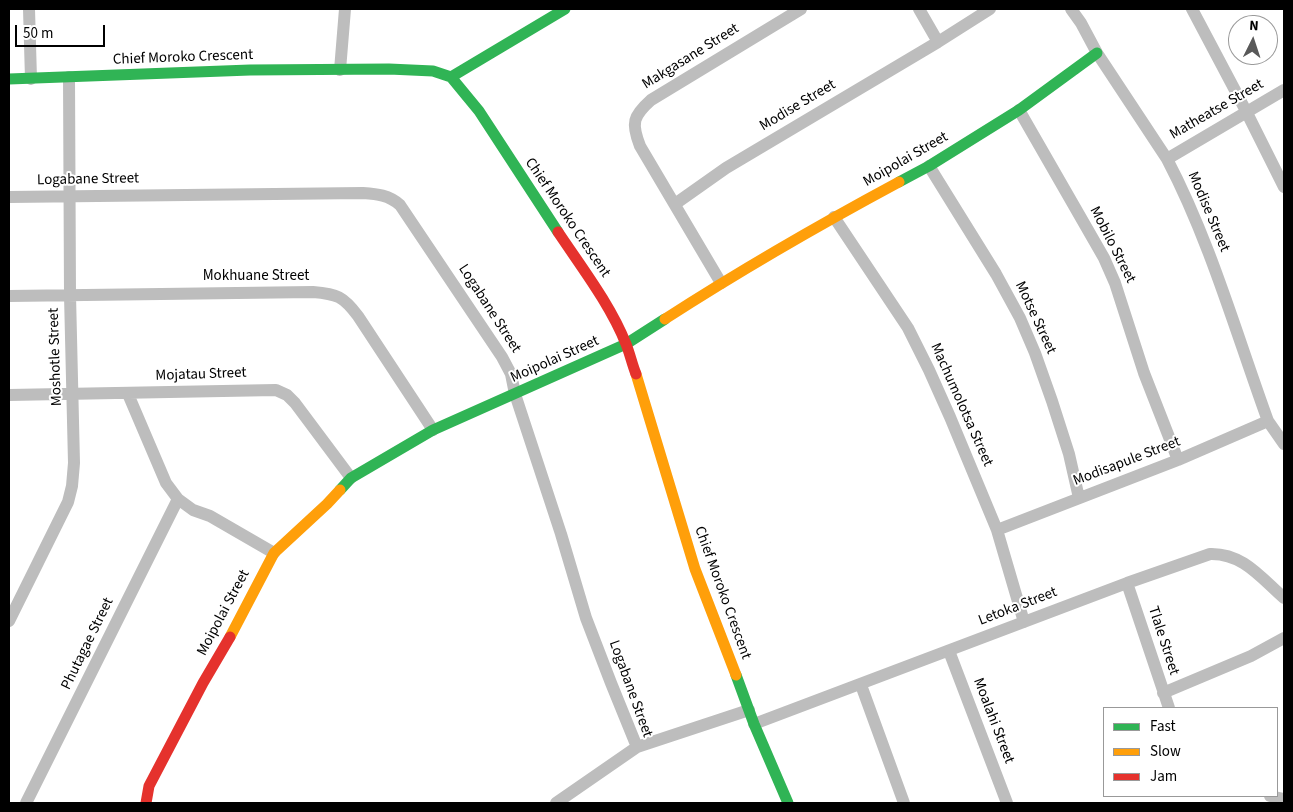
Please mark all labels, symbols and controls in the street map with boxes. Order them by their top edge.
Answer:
scale bar [18,15,108,47]
north arrow [1228,15,1278,65]
text: N [1249,16,1259,36]
street label: Makgasane Street [639,20,743,94]
text: 50 m [23,23,53,44]
street label: Chief Moroko Crescent [113,47,253,69]
street label: Modise Street [757,76,839,136]
street label: Matheatse Street [1167,76,1267,144]
street label: Moipolai Street [860,128,952,192]
street label: Chief Moroko Crescent [520,155,614,281]
street label: Modise Street [1183,169,1233,255]
street label: Logabane Street [37,170,139,190]
street label: Mobilo Street [1085,204,1139,286]
street label: Logabane Street [454,261,524,357]
street label: Mokhuane Street [203,268,309,286]
street label: Motse Street [1010,279,1060,357]
street label: Moshotle Street [45,308,67,406]
street label: Moipolai Street [508,332,602,388]
street label: Machumolotsa Street [926,340,996,470]
street label: Mojatau Street [155,364,247,386]
street label: Modisapule Street [1071,433,1183,491]
street label: Chief Moroko Crescent [690,524,754,662]
street label: Moipolai Street [194,567,254,659]
street label: Letoka Street [976,584,1060,630]
street label: Phutagae Street [58,595,118,693]
street label: Tlale Street [1143,604,1183,678]
street label: Logabane Street [604,638,656,740]
street label: Moalahi Street [968,676,1018,766]
legend [1103,707,1278,797]
text: Fast [1150,716,1176,737]
text: Slow [1150,741,1181,762]
text: Jam [1150,766,1177,787]

